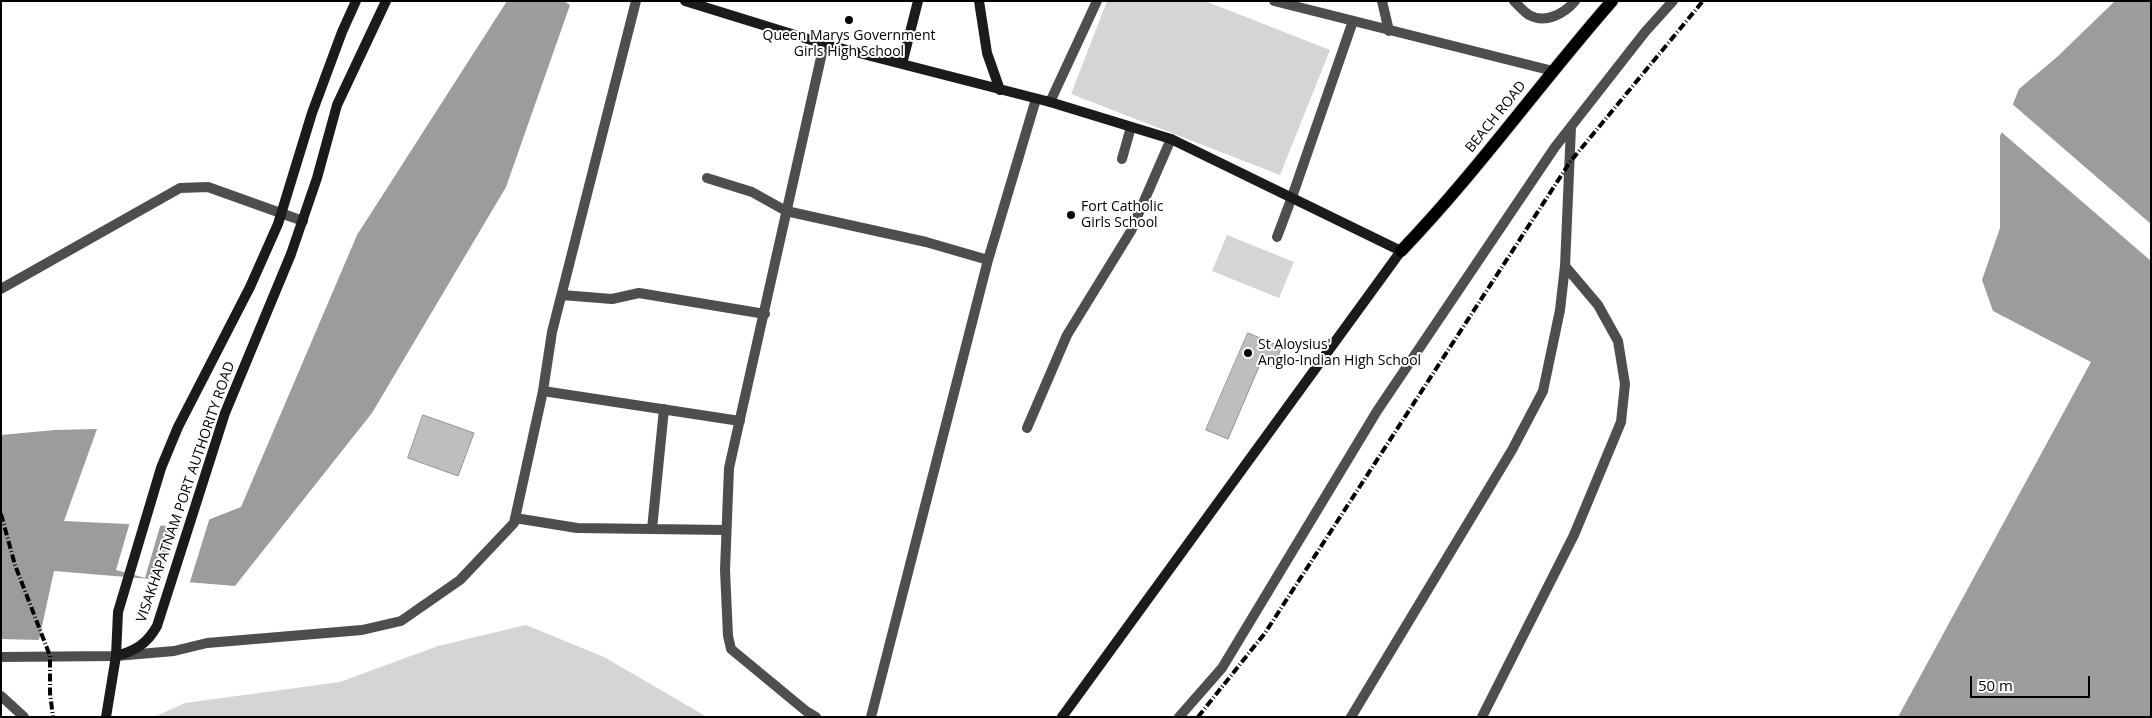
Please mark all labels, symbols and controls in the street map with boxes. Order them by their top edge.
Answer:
marker: Queen Marys Government Girls High School [843,14,855,26]
place label: Queen Marys Government Girls High School [763,28,935,60]
street label: BEACH ROAD [1462,78,1530,156]
place label: Fort Catholic Girls School [1081,199,1163,232]
marker: Fort Catholic Girls School [1065,209,1077,221]
place label: St Aloysius' Anglo-Indian High School [1258,337,1421,370]
marker: St Aloysius' Anglo-Indian High School [1242,347,1254,359]
street label: VISAKHAPATNAM PORT AUTHORITY ROAD [133,359,239,625]
scale bar [1972,666,2092,698]
text: 50 m [1978,675,2013,695]

